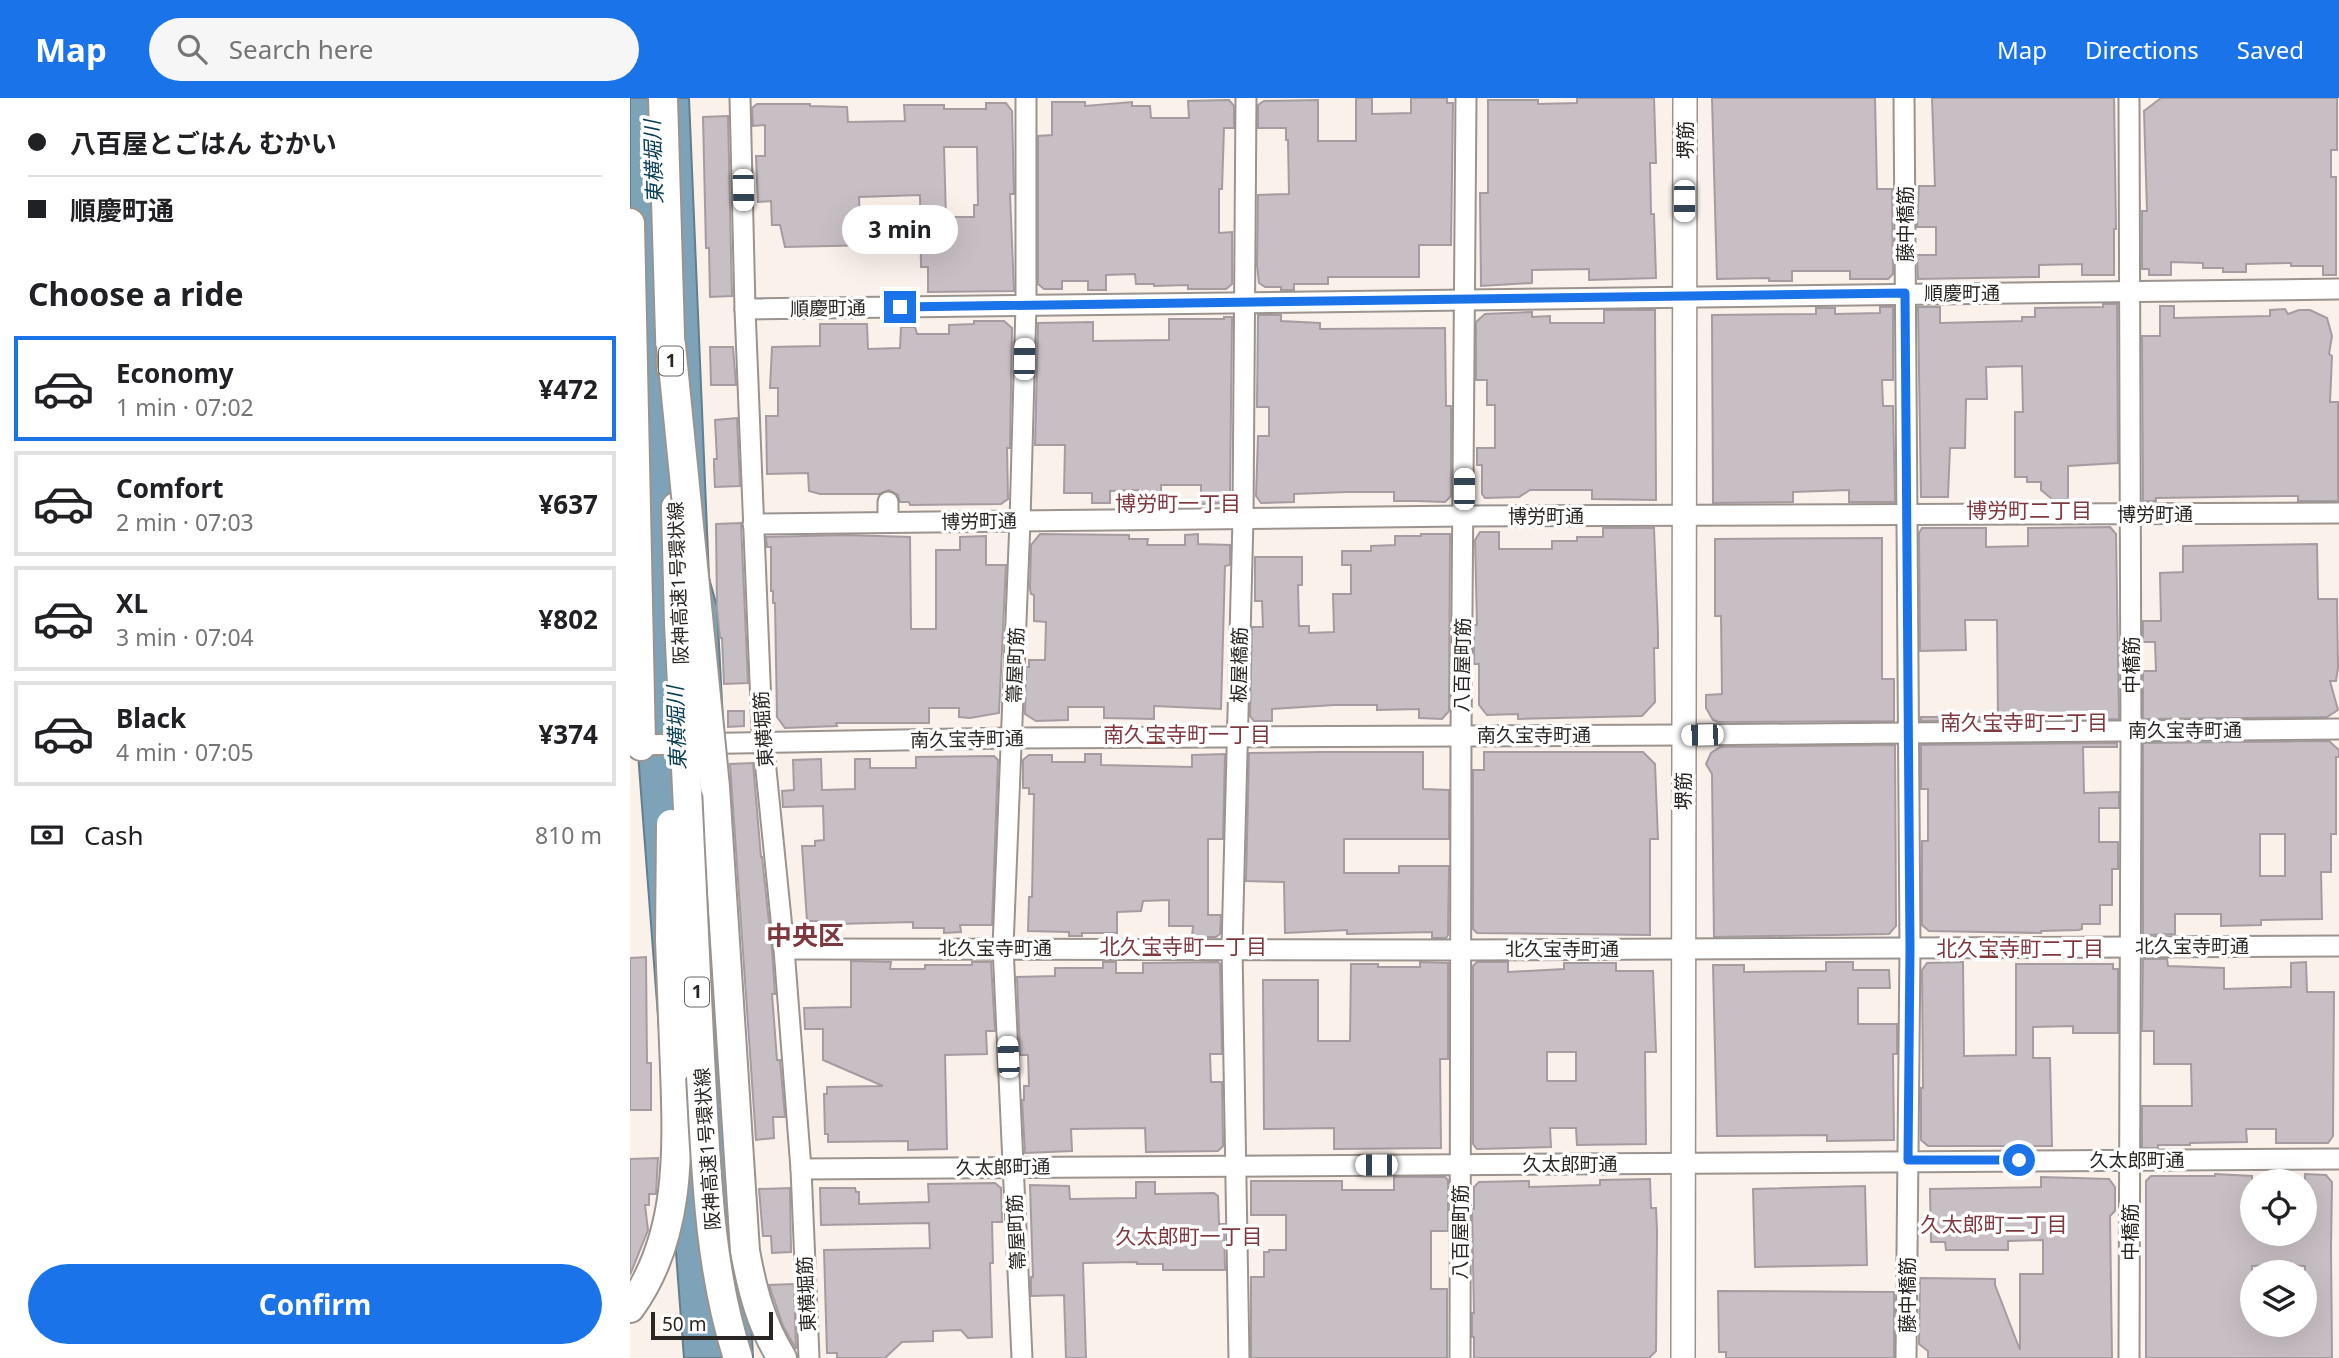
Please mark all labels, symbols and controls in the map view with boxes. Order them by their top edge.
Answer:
search box [149,18,639,81]
text: Map [35,27,107,72]
icon: search [173,30,211,68]
text: Search here [229,31,373,67]
text: Map [1997,33,2047,66]
text: Directions [2085,33,2199,66]
text: Saved [2237,33,2304,66]
water label: 東横堀川 [637,118,668,204]
street label: 堺筋 [1672,121,1698,159]
text: 八百屋とごはん むかい [70,125,337,161]
car [733,169,754,211]
car [1674,180,1695,222]
street label: 藤中橋筋 [1892,186,1918,262]
text: 順慶町通 [70,192,174,228]
callout: 3 min [842,206,958,254]
text: 3 min [868,213,932,245]
text: Choose a ride [28,272,244,315]
street label: 順慶町通 [1924,280,2000,306]
route end [884,291,916,323]
street label: 順慶町通 [790,294,866,322]
car [1014,338,1035,380]
road number: 1 [659,346,683,376]
text: Economy [116,355,234,391]
icon: car [32,357,95,420]
text: ¥472 [539,371,598,407]
text: 1 min · 07:02 [116,391,254,423]
car [1454,468,1475,510]
text: Comfort [116,470,224,506]
icon: car [32,472,95,535]
text: ¥637 [539,486,598,522]
district label: 博労町一丁目 [1115,489,1241,517]
district label: 博労町二丁目 [1966,496,2092,524]
street label: 阪神高速1号環状線 [662,501,694,665]
street label: 博労町通 [2117,501,2193,527]
street label: 博労町通 [1508,503,1584,529]
text: 2 min · 07:03 [116,506,254,538]
street label: 博労町通 [941,507,1017,535]
text: XL [116,585,148,621]
icon: car [32,587,95,650]
text: ¥802 [539,601,598,637]
street label: 八百屋町筋 [1448,617,1476,713]
text: 3 min · 07:04 [116,621,254,653]
street label: 箒屋町筋 [1001,627,1029,703]
street label: 板屋橋筋 [1225,627,1253,703]
street label: 中橋筋 [2118,636,2144,694]
water label: 東横堀川 [660,684,691,770]
street label: 東横堀筋 [747,690,779,768]
text: Black [116,700,186,736]
icon: car [32,702,95,765]
district label: 南久宝寺町二丁目 [1940,708,2108,736]
text: ¥374 [539,716,598,752]
street label: 南久宝寺町通 [2128,717,2242,743]
district label: 南久宝寺町一丁目 [1103,720,1271,748]
street label: 南久宝寺町通 [1477,722,1591,748]
car [1681,724,1724,746]
street label: 南久宝寺町通 [910,725,1024,753]
text: 4 min · 07:05 [116,736,254,768]
street label: 堺筋 [1670,772,1696,810]
icon: cash [28,816,66,854]
text: Cash [84,817,144,853]
text: 810 m [535,819,602,851]
district label: 中央区 [766,917,844,953]
district label: 北久宝寺町一丁目 [1099,932,1267,960]
street label: 北久宝寺町通 [2135,933,2249,959]
district label: 北久宝寺町二丁目 [1936,934,2104,962]
street label: 北久宝寺町通 [938,935,1052,961]
street label: 北久宝寺町通 [1505,936,1619,962]
road number: 1 [685,978,709,1006]
car [997,1035,1020,1079]
street label: 阪神高速1号環状線 [688,1067,726,1231]
route start [2003,1144,2035,1176]
street label: 久太郎町通 [2089,1147,2185,1173]
street label: 久太郎町通 [1522,1151,1618,1177]
street label: 久太郎町通 [955,1153,1051,1181]
car [1356,1155,1398,1176]
map controls [2240,1169,2317,1337]
button: locate [2240,1169,2317,1246]
street label: 八百屋町筋 [1447,1184,1473,1280]
street label: 箒屋町筋 [1001,1193,1031,1271]
street label: 中橋筋 [2117,1203,2143,1261]
district label: 久太郎町二丁目 [1921,1210,2068,1238]
district label: 久太郎町一丁目 [1116,1222,1263,1250]
street label: 東横堀筋 [791,1255,821,1333]
street label: 藤中橋筋 [1894,1257,1920,1333]
button: layers [2240,1260,2317,1337]
button: Confirm [28,1264,602,1344]
scale bar [651,1309,774,1341]
text: 50 m [662,1311,706,1337]

